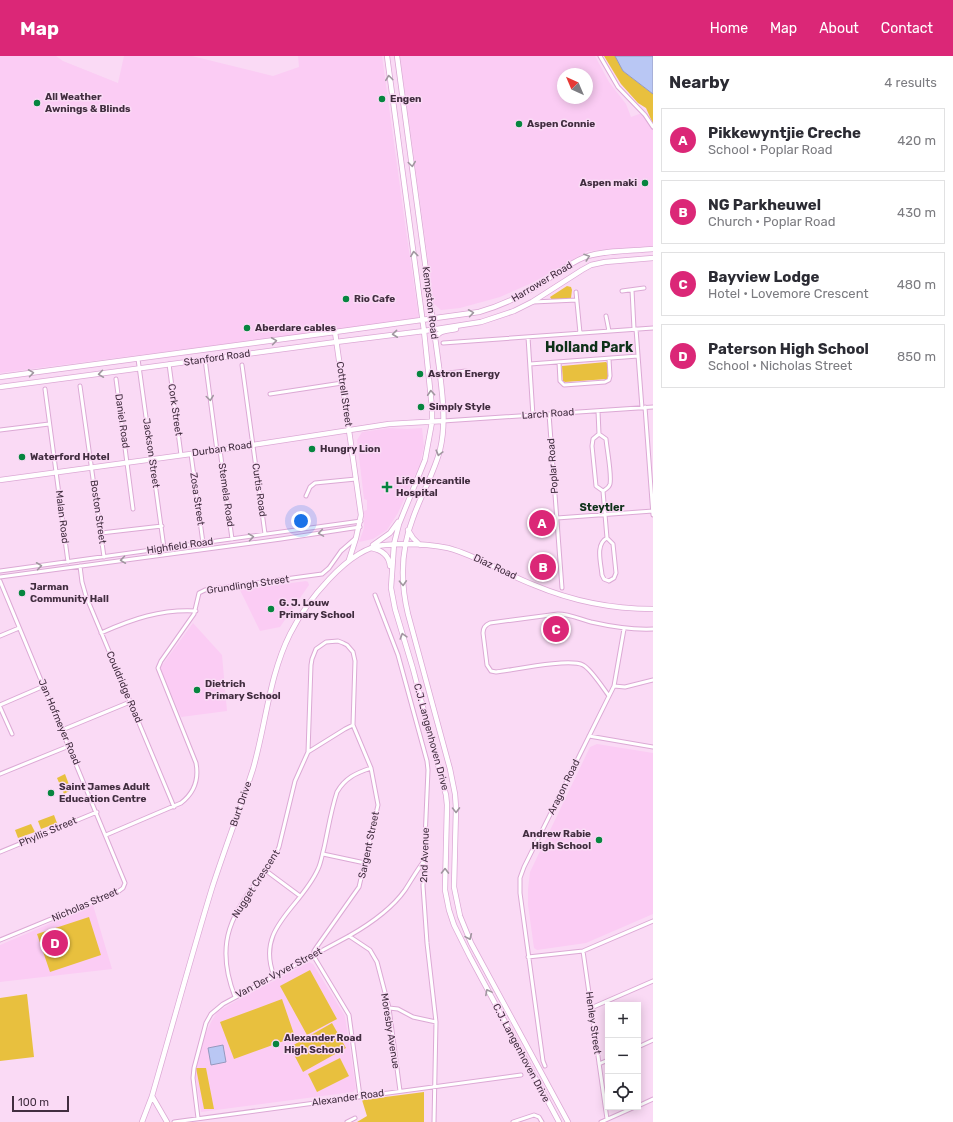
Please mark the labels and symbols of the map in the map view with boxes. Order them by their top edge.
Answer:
north arrow [557,68,593,104]
one-way arrow [385,74,394,81]
place label: All Weather Awnings & Blinds [45,91,131,115]
place label: Engen [390,93,422,105]
marker: Engen [377,94,387,104]
marker: All Weather Awnings & Blinds [32,98,42,108]
place label: Aspen Connie [527,118,595,130]
marker: Aspen Connie [514,119,524,129]
one-way arrow [407,161,416,167]
place label: Aspen maki [580,177,637,189]
marker: Aspen maki [640,178,650,188]
one-way arrow [410,250,419,257]
one-way arrow [583,253,590,262]
street label: Harrower Road [509,259,575,305]
street label: Kempston Road [420,266,440,340]
place label: Rio Cafe [354,293,395,305]
marker: Rio Cafe [341,294,351,304]
one-way arrow [468,309,474,318]
place label: Aberdare cables [255,322,337,334]
marker: Aberdare cables [242,323,252,333]
one-way arrow [391,330,398,339]
one-way arrow [271,336,277,345]
district label: Holland Park [545,339,634,356]
street label: Stanford Road [183,347,251,369]
street label: Cottrell Street [333,361,355,427]
place label: Astron Energy [428,368,500,380]
one-way arrow [28,369,34,378]
one-way arrow [97,369,104,378]
marker: Astron Energy [415,369,425,379]
street label: Cork Street [165,383,185,437]
one-way arrow [427,390,436,396]
street label: Daniel Road [112,393,132,449]
one-way arrow [205,395,214,401]
place label: Simply Style [429,401,491,413]
marker: Simply Style [416,402,426,412]
street label: Larch Road [521,406,575,422]
street label: Jackson Street [140,417,162,489]
street label: Poplar Road [545,438,561,494]
street label: Durban Road [191,439,253,459]
place label: Hungry Lion [320,443,380,455]
marker: Hungry Lion [307,444,317,454]
one-way arrow [435,449,444,456]
place label: Waterford Hotel [30,451,110,463]
marker: Waterford Hotel [17,452,27,462]
street label: Stemela Road [216,462,236,528]
street label: Curtis Road [249,462,269,518]
street label: Zosa Street [187,472,207,526]
place label: Life Mercantile Hospital [396,475,471,499]
street label: Boston Street [88,479,108,545]
marker: Life Mercantile Hospital [381,481,393,493]
street label: Malan Road [53,490,71,544]
district label: Steytler [579,501,625,514]
pin: A [529,508,555,538]
your location [291,511,311,531]
one-way arrow [318,528,324,536]
one-way arrow [248,533,254,542]
street label: Highfield Road [146,535,214,557]
street label: Diaz Road [472,552,518,582]
pin: B [530,552,556,582]
one-way arrow [120,555,126,564]
one-way arrow [36,562,42,571]
street label: Grundlingh Street [206,573,290,597]
one-way arrow [398,580,407,586]
place label: Jarman Community Hall [30,581,109,605]
marker: Jarman Community Hall [17,588,27,598]
place label: G. J. Louw Primary School [279,597,355,621]
marker: G. J. Louw Primary School [266,604,276,614]
pin: C [543,614,569,644]
one-way arrow [399,632,408,639]
street label: Couldridge Road [103,649,145,725]
street label: Jan Hofmeyer Road [36,677,83,767]
place label: Dietrich Primary School [205,678,281,702]
street label: C.J. Langenhoven Drive [411,682,451,792]
marker: Dietrich Primary School [192,685,202,695]
street label: Aragon Road [545,757,583,817]
street label: Burt Drive [228,779,254,828]
place label: Saint James Adult Education Centre [59,781,150,805]
marker: Saint James Adult Education Centre [46,788,56,798]
one-way arrow [452,807,460,813]
street label: Sargent Street [356,810,382,880]
street label: Phyllis Street [17,814,79,850]
street label: 2nd Avenue [418,827,432,883]
place label: Andrew Rabie High School [523,828,591,852]
marker: Andrew Rabie High School [594,835,604,845]
street label: Nugget Crescent [229,848,283,920]
one-way arrow [441,868,449,874]
street label: Nicholas Street [50,886,120,924]
pin: D [42,928,68,958]
one-way arrow [464,933,472,941]
street label: Van Der Vyver Street [234,945,324,1001]
one-way arrow [486,989,493,996]
street label: Henley Street [583,991,603,1055]
street label: Moresby Avenue [378,992,402,1070]
street label: C.J. Langenhoven Drive [490,1002,552,1105]
place label: Alexander Road High School [284,1032,362,1056]
marker: Alexander Road High School [271,1039,281,1049]
street label: Alexander Road [311,1087,385,1109]
scale bar [12,1094,69,1113]

